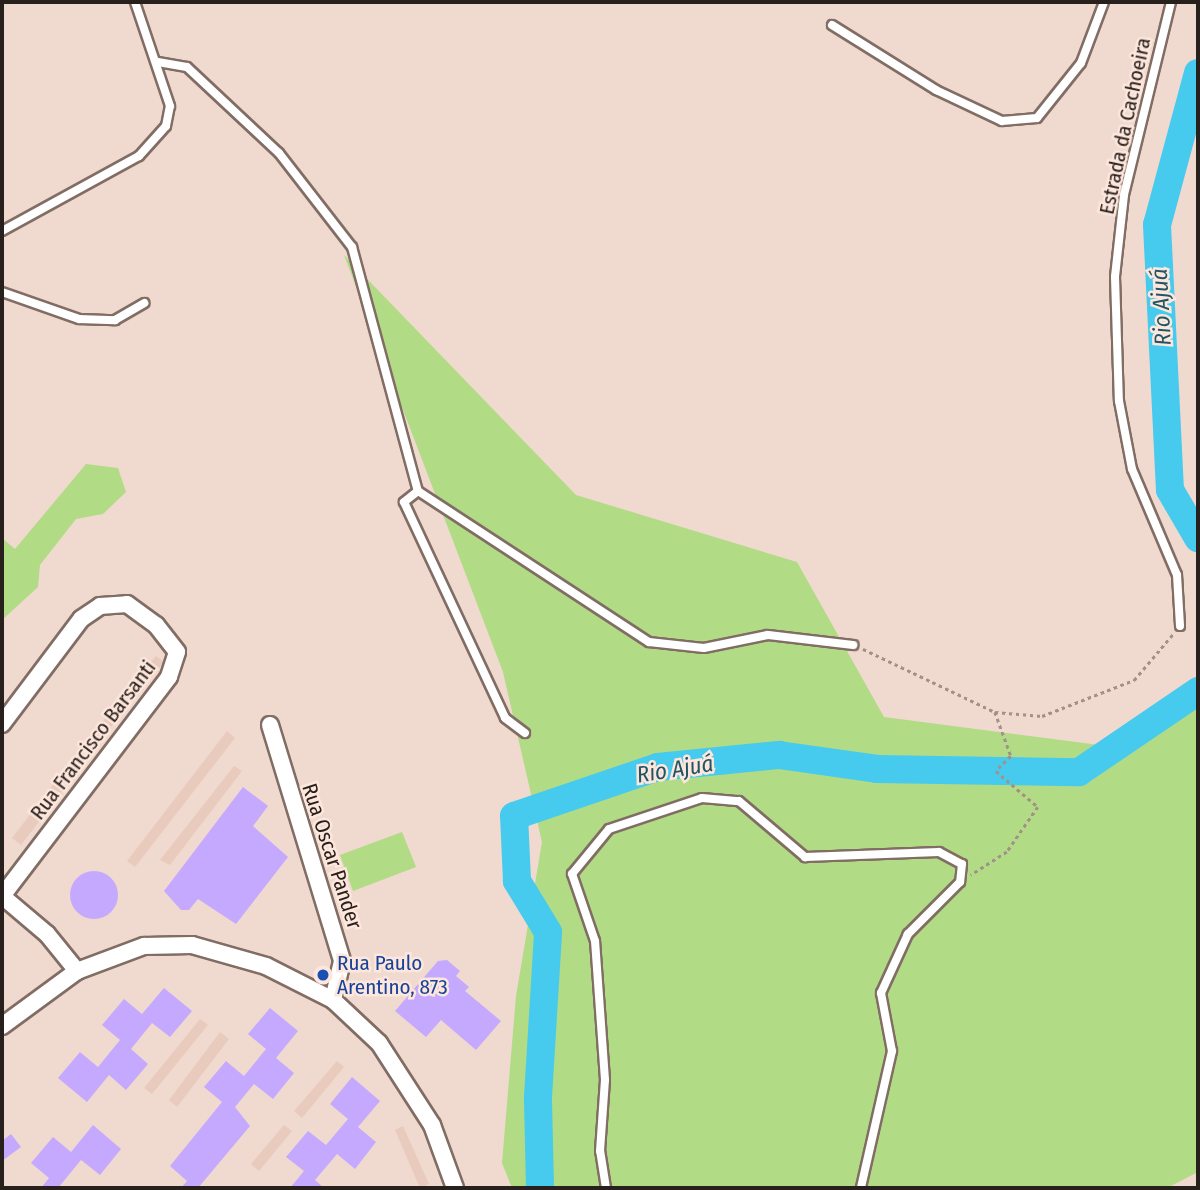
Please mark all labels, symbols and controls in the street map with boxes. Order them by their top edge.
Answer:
street label: Estrada da Cachoeira [1094,35,1156,217]
water label: Rio Ajuá [1145,268,1177,346]
street label: Rua Francisco Barsanti [25,655,161,825]
water label: Rio Ajuá [635,749,715,789]
street label: Rua Oscar Pander [297,780,367,932]
place label: Rua Paulo Arentino, 873 [337,950,448,1000]
marker: Rua Paulo Arentino, 873 [315,967,331,983]

